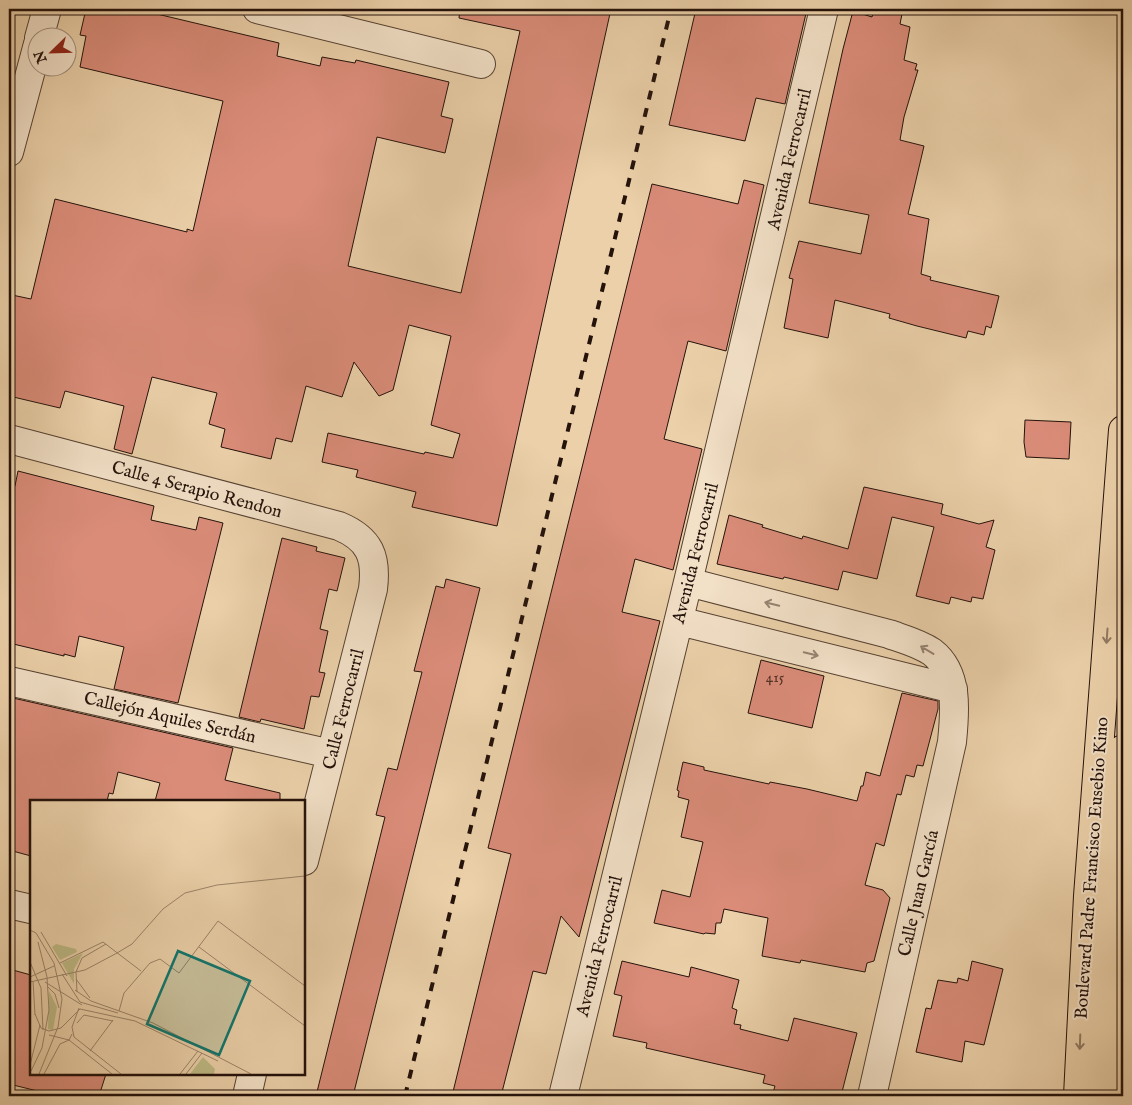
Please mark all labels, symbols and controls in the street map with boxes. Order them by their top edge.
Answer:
north arrow [28,28,78,78]
text: N [30,48,52,67]
street label: Avenida Ferrocarril [763,86,818,233]
street label: Calle 4 Serapio Rendon [109,457,285,524]
street label: Avenida Ferrocarril [668,480,725,627]
one-way arrow [764,599,780,608]
one-way arrow [1103,627,1112,643]
one-way arrow [920,645,934,655]
street label: Calle Ferrocarril [318,647,371,772]
one-way arrow [802,649,818,659]
house number: 415 [766,668,785,687]
street label: Callejón Aquiles Serdán [81,687,258,750]
street label: Boulevard Padre Francisco Eusebio Kino [1070,716,1115,1020]
inset map [30,800,305,1075]
street label: Calle Juan García [894,828,945,959]
street label: Avenida Ferrocarril [572,873,629,1020]
one-way arrow [1075,1034,1085,1050]

